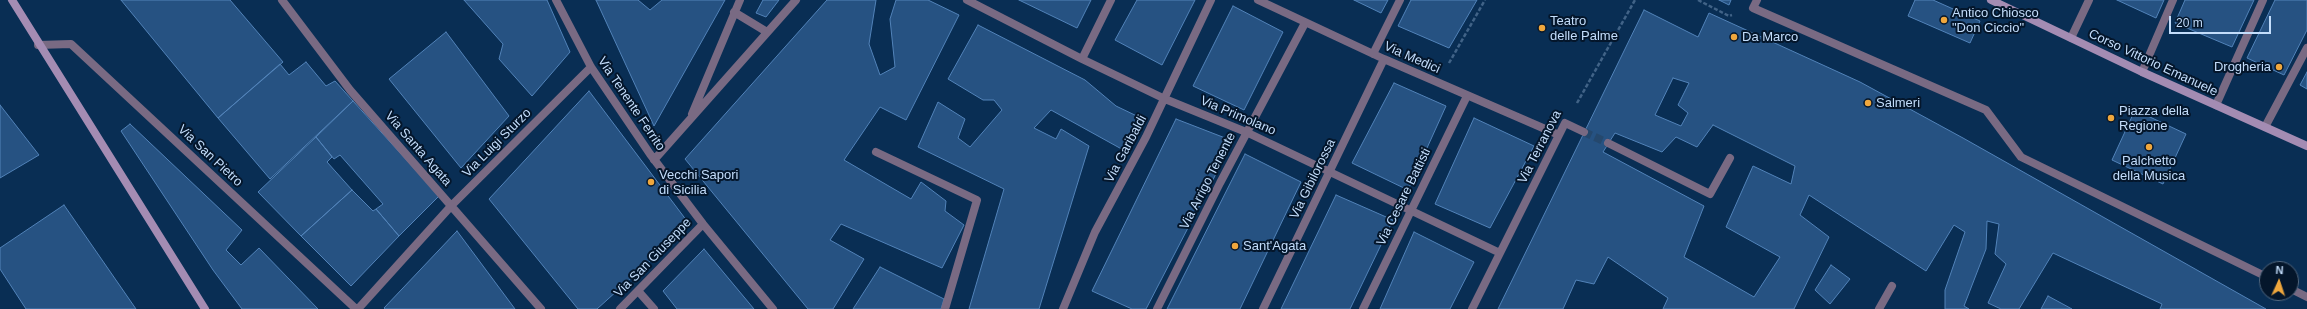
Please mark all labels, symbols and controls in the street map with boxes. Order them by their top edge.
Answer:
place label: Antico Chiosco "Don Ciccio" [1952,5,2039,36]
scale bar [2171,8,2273,34]
place label: Teatro delle Palme [1550,13,1618,44]
marker: Antico Chiosco "Don Ciccio" [1939,15,1949,25]
text: 20 m [2176,16,2203,30]
marker: Teatro delle Palme [1537,23,1547,33]
street label: Corso Vittorio Emanuele [2086,26,2220,100]
place label: Da Marco [1742,29,1798,45]
marker: Da Marco [1729,32,1739,42]
street label: Via Medici [1382,39,1442,77]
street label: Via Tenente Ferrito [594,54,668,154]
place label: Drogheria [2214,59,2271,75]
marker: Drogheria [2274,62,2284,72]
street label: Via Primolano [1198,93,1278,139]
place label: Salmeri [1876,95,1920,111]
marker: Salmeri [1863,98,1873,108]
place label: Piazza della Regione [2119,103,2189,134]
street label: Via Luigi Sturzo [459,105,535,181]
street label: Via Terranova [1515,108,1565,186]
street label: Via Santa Agata [381,109,455,189]
street label: Via Garibaldi [1102,113,1150,185]
marker: Piazza della Regione [2106,113,2116,123]
street label: Via San Pietro [174,122,246,190]
street label: Via Arrigo Tenente [1177,130,1239,232]
street label: Via Gibilorossa [1287,136,1339,222]
marker: Palchetto della Musica [2144,142,2154,152]
street label: Via Cesare Battisti [1374,146,1434,248]
place label: Palchetto della Musica [2113,153,2185,184]
place label: Vecchi Sapori di Sicilia [659,167,738,198]
marker: Vecchi Sapori di Sicilia [646,177,656,187]
street label: Via San Giuseppe [611,215,695,301]
place label: Sant'Agata [1243,238,1306,254]
marker: Sant'Agata [1230,241,1240,251]
north arrow [2259,261,2299,301]
text: N [2275,264,2284,276]

